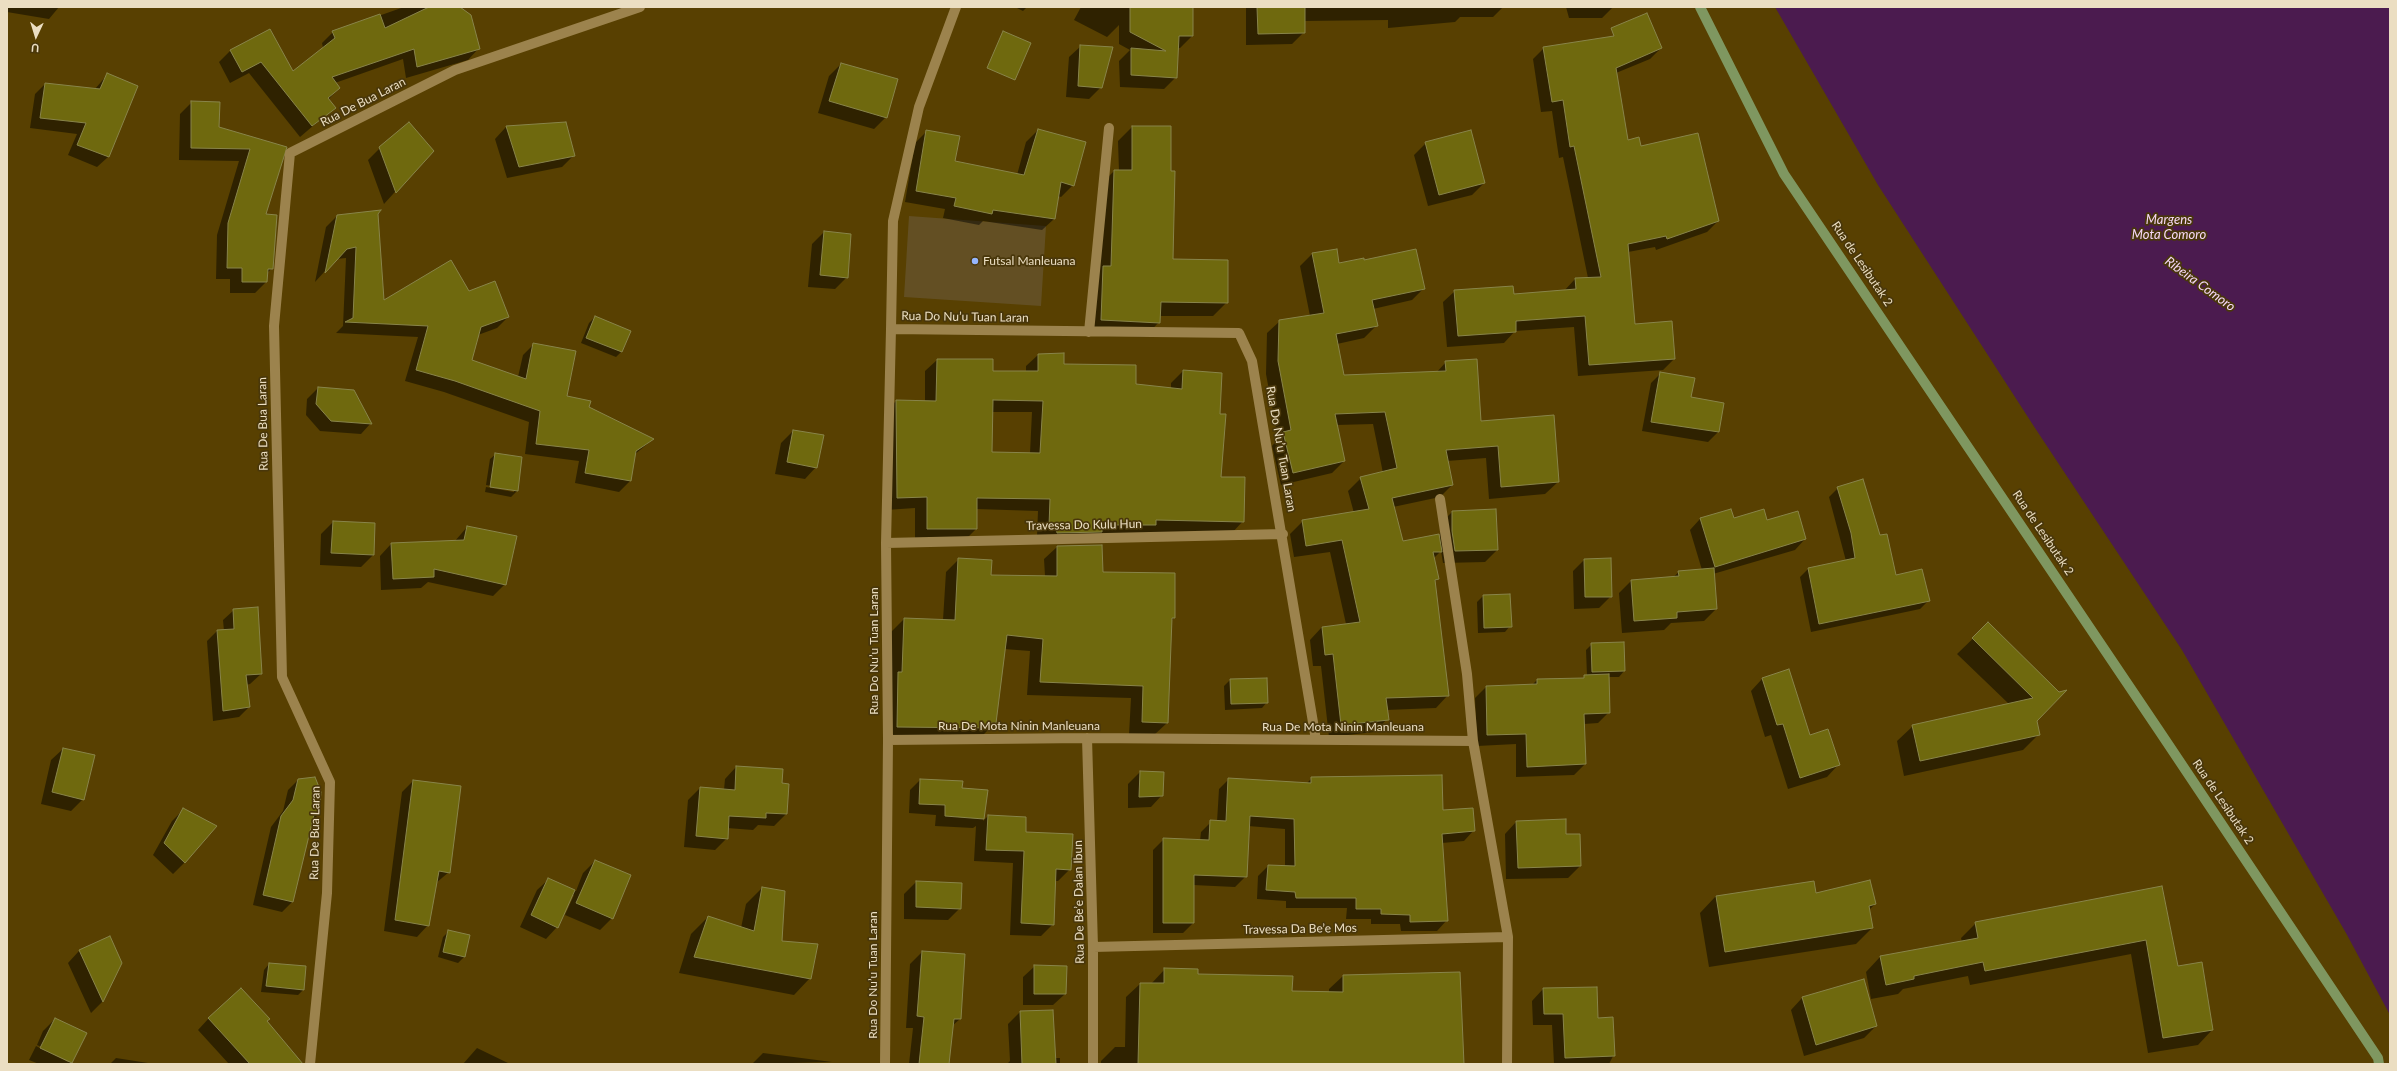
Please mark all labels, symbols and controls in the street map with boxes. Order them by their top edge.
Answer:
north arrow [16,16,56,56]
text: U [31,42,40,55]
street label: Rua De Bua Laran [318,74,408,130]
water label: Margens Mota Comoro [2132,212,2206,243]
street label: Rua de Lesibutak 2 [1828,219,1896,309]
water label: Ribeira Comoro [2162,253,2238,315]
place label: Futsal Manleuana [983,254,1075,268]
marker: Futsal Manleuana [970,256,980,266]
street label: Rua Do Nu’u Tuan Laran [901,309,1029,325]
street label: Rua De Bua Laran [255,377,271,471]
street label: Rua Do Nu’u Tuan Laran [1263,385,1299,513]
street label: Rua de Lesibutak 2 [2009,488,2077,578]
street label: Travessa Do Kulu Hun [1026,517,1142,533]
street label: Rua Do Nu’u Tuan Laran [867,587,881,715]
street label: Rua De Mota Ninin Manleuana [938,719,1100,733]
street label: Rua De Mota Ninin Manleuana [1262,720,1424,734]
street label: Rua de Lesibutak 2 [2189,757,2257,847]
street label: Rua De Bua Laran [307,786,323,880]
street label: Rua De Be’e Dalan Ibun [1071,840,1087,964]
street label: Rua Do Nu’u Tuan Laran [866,911,880,1039]
street label: Travessa Da Be’e Mos [1243,921,1357,937]

